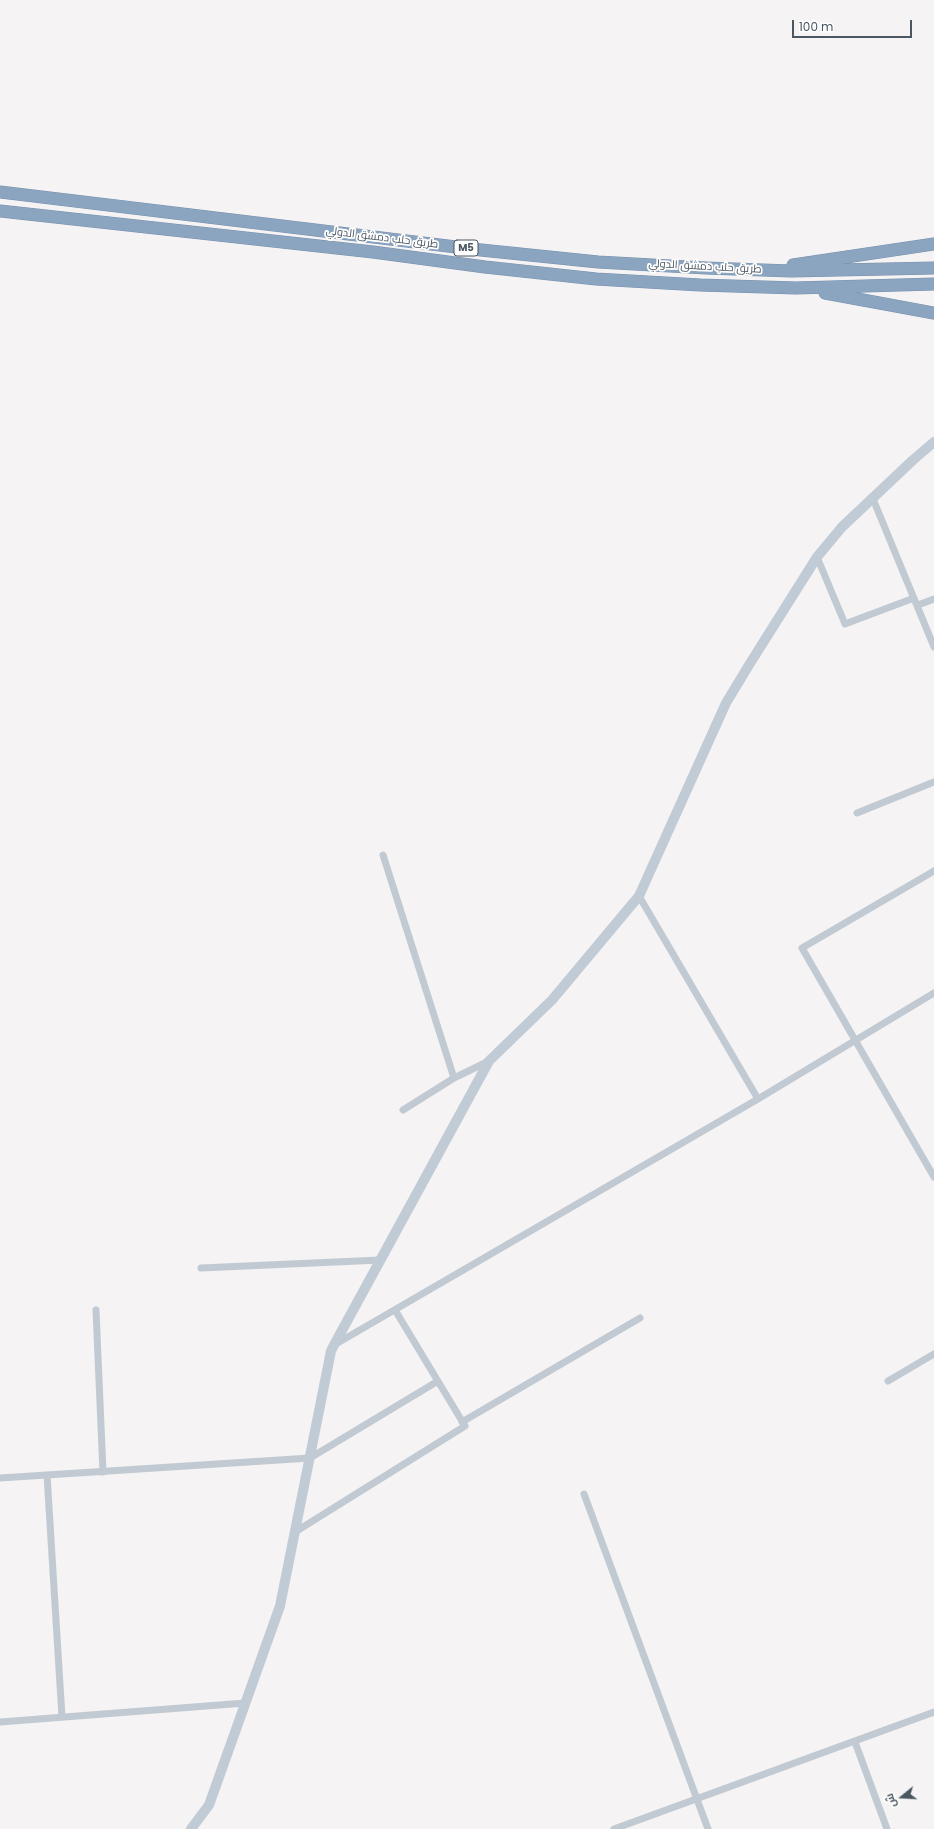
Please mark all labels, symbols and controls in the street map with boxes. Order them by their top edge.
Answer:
scale bar [794,12,914,38]
text: 100 m [799,18,833,35]
street label: طريق حلب دمشق الدولي [325,225,439,251]
road number: M5 [454,240,478,256]
street label: طريق حلب دمشق الدولي [648,257,762,277]
north arrow [882,1777,922,1817]
text: ش [881,1792,900,1810]

